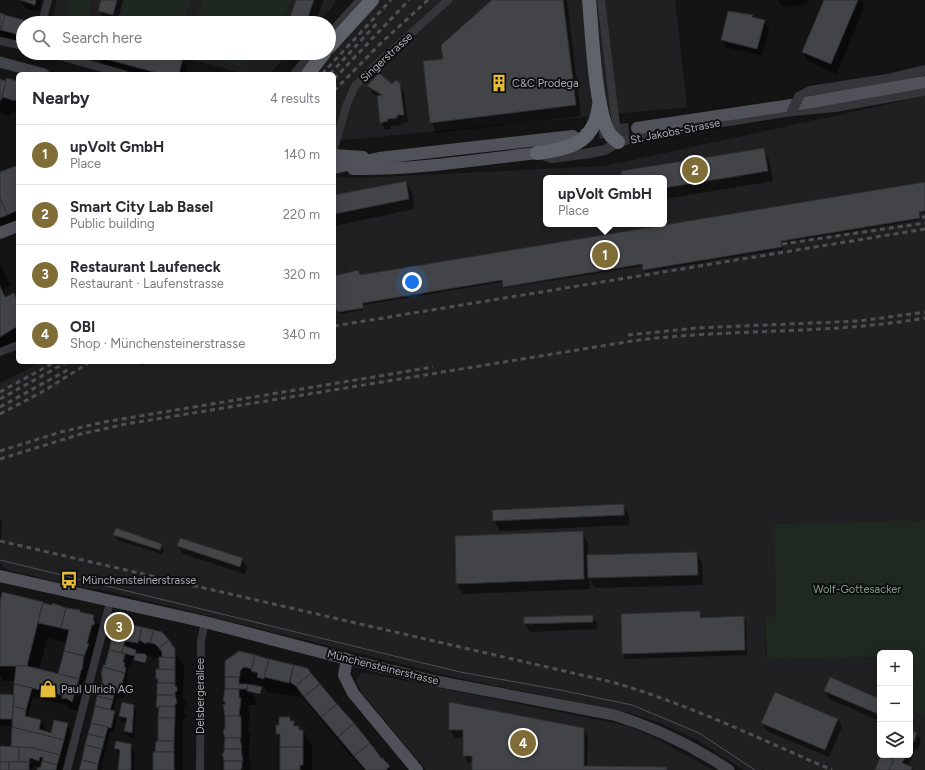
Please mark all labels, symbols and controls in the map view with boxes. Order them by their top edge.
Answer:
search box [16,16,336,60]
icon: search [30,27,52,49]
text: Search here [62,29,142,47]
street label: Singerstrasse [358,30,415,85]
building icon: C&C Prodega [489,73,509,93]
place label: C&C Prodega [512,77,579,90]
text: Nearby [32,88,90,108]
text: 4 results [270,91,320,106]
street label: St. Jakobs-Strasse [629,116,721,147]
text: upVolt GmbH [70,138,164,156]
text: 1 [42,147,48,162]
text: 140 m [284,147,320,162]
pin: 2 [682,155,708,185]
text: Place [70,156,101,171]
popup [543,175,667,227]
text: upVolt GmbH [558,185,652,203]
text: Smart City Lab Basel [70,198,213,216]
text: Place [558,203,589,218]
text: 2 [41,207,49,222]
text: 220 m [283,207,320,222]
text: Public building [70,216,155,231]
pin: 1 [592,240,618,270]
text: Restaurant Laufeneck [70,258,221,276]
text: 3 [41,267,49,282]
text: 320 m [283,267,320,282]
your location [402,272,422,292]
text: Restaurant · Laufenstrasse [70,276,224,291]
text: OBI [70,318,95,336]
text: 4 [41,327,49,342]
text: 340 m [282,327,320,342]
text: Shop · Münchensteinerstrasse [70,336,245,351]
bus stop icon: Münchensteinerstrasse [59,570,79,590]
place label: Münchensteinerstrasse [82,574,196,587]
park label: Wolf-Gottesacker [813,583,901,596]
pin: 3 [106,612,132,642]
street label: Münchensteinerstrasse [326,647,440,688]
map controls [877,650,913,758]
button: + [877,650,913,686]
street label: Delsbergerallee [194,658,207,734]
shop icon: Paul Ullrich AG [38,679,58,699]
place label: Paul Ullrich AG [61,683,133,696]
button: − [877,686,913,722]
button: layers [877,722,913,758]
pin: 4 [510,728,536,758]

